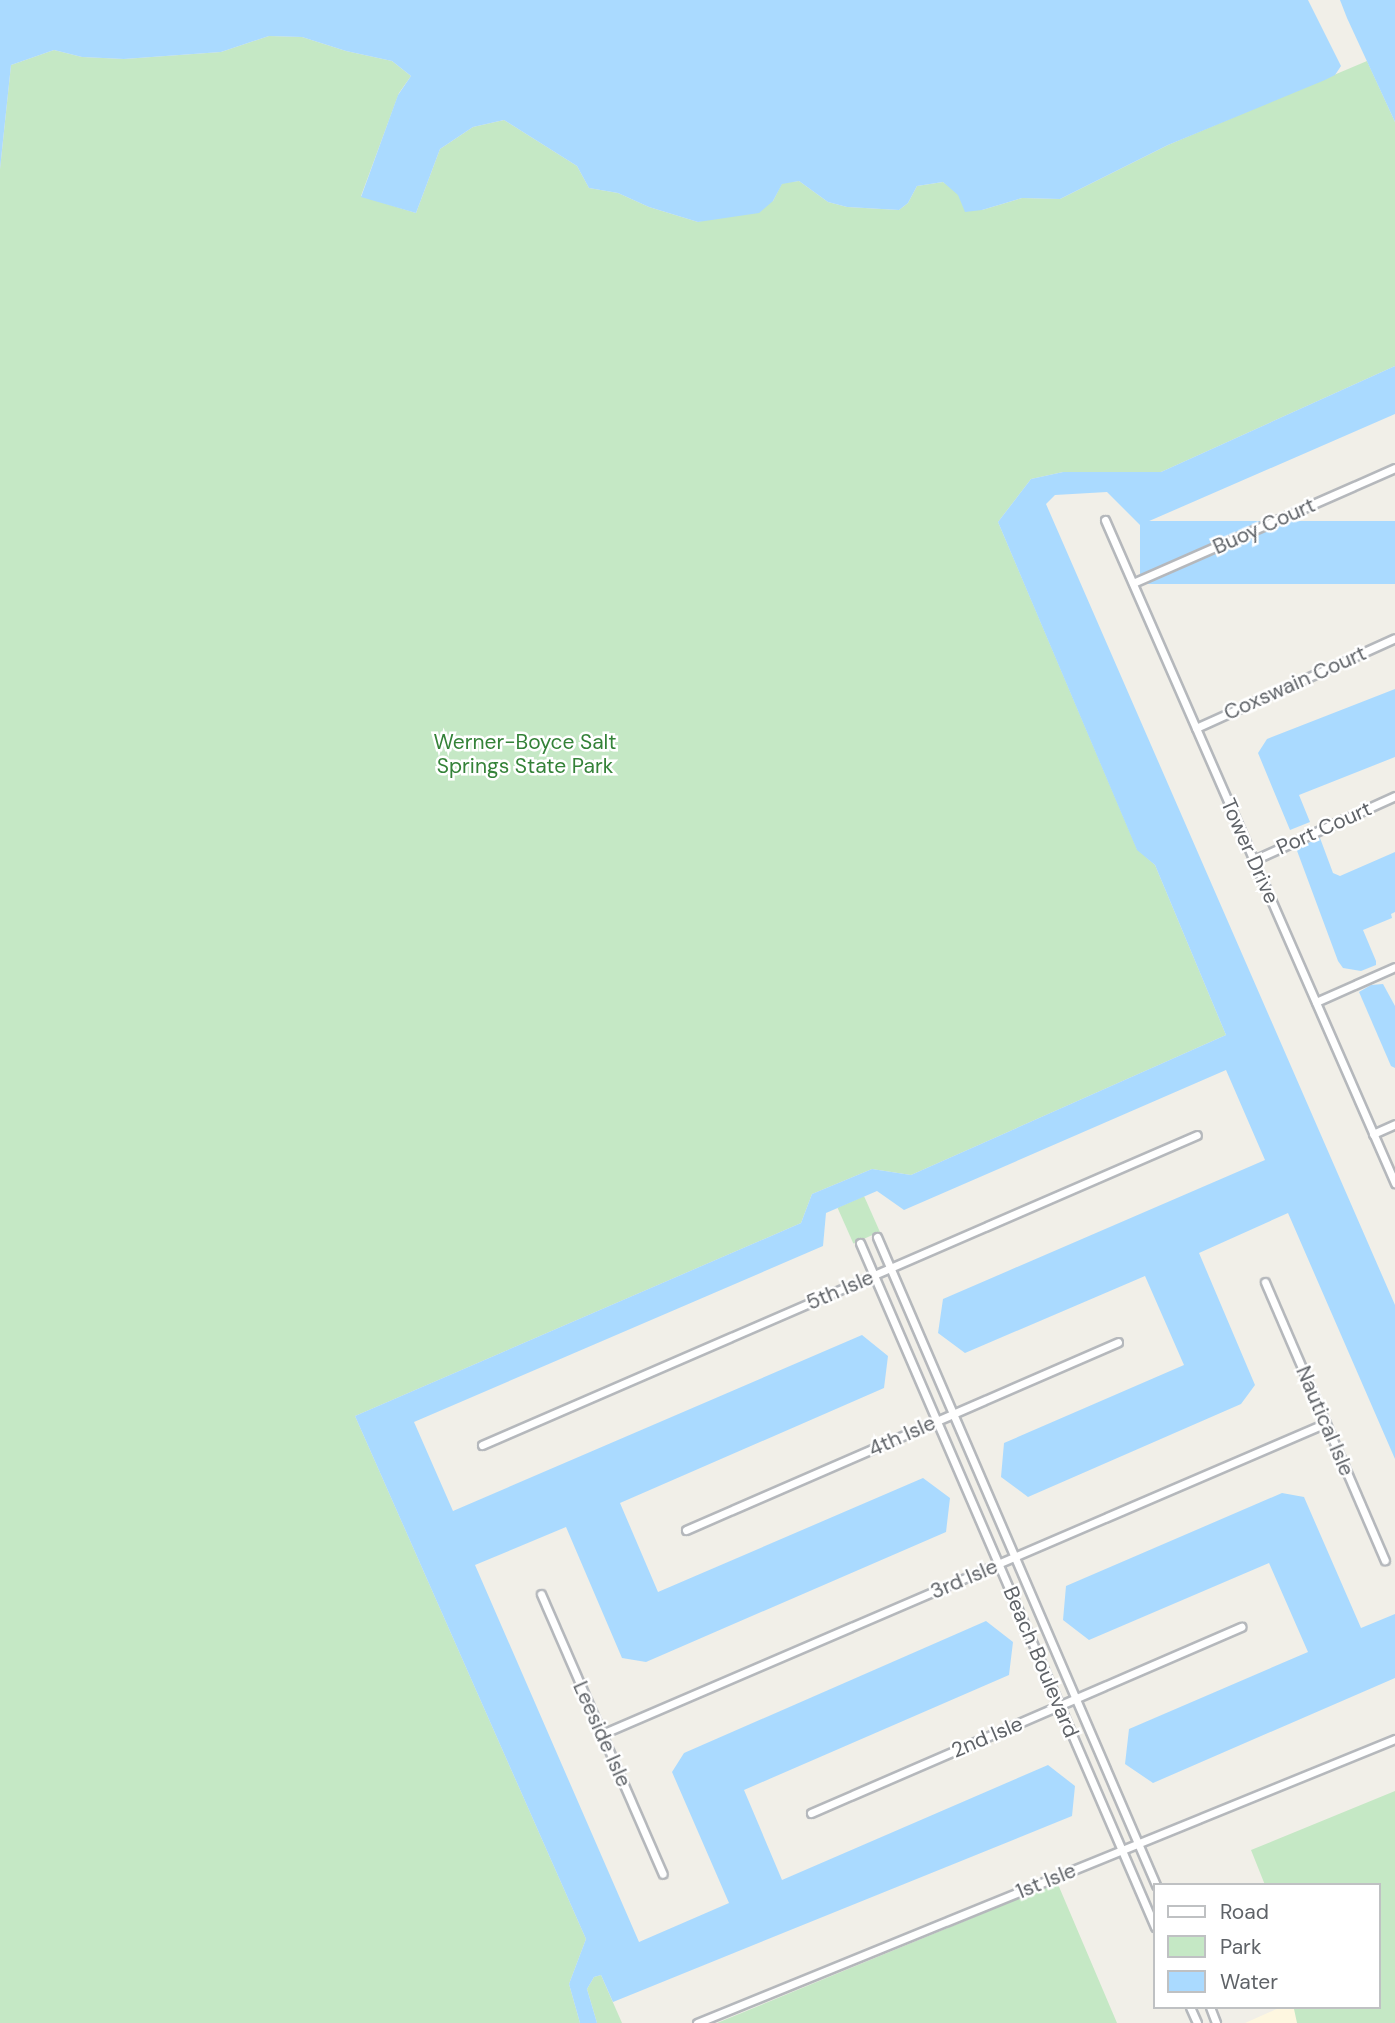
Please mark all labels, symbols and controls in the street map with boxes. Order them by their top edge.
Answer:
street label: Buoy Court [1209,492,1319,560]
street label: Coxswain Court [1220,640,1370,726]
park label: Werner-Boyce Salt Springs State Park [433,729,617,779]
street label: Tower Drive [1216,794,1284,908]
street label: Port Court [1273,796,1375,860]
street label: 5th Isle [803,1265,877,1315]
street label: Nautical Isle [1291,1362,1359,1480]
street label: 4th Isle [865,1410,939,1462]
street label: 3rd Isle [927,1554,1001,1604]
street label: Beach Boulevard [998,1583,1084,1741]
street label: Leeside Isle [568,1677,636,1791]
street label: 2nd Isle [948,1711,1026,1763]
street label: 1st Isle [1012,1858,1080,1904]
legend [1154,1883,1381,2009]
text: Road [1220,1898,1269,1926]
text: Park [1220,1933,1261,1961]
text: Water [1220,1968,1278,1996]

